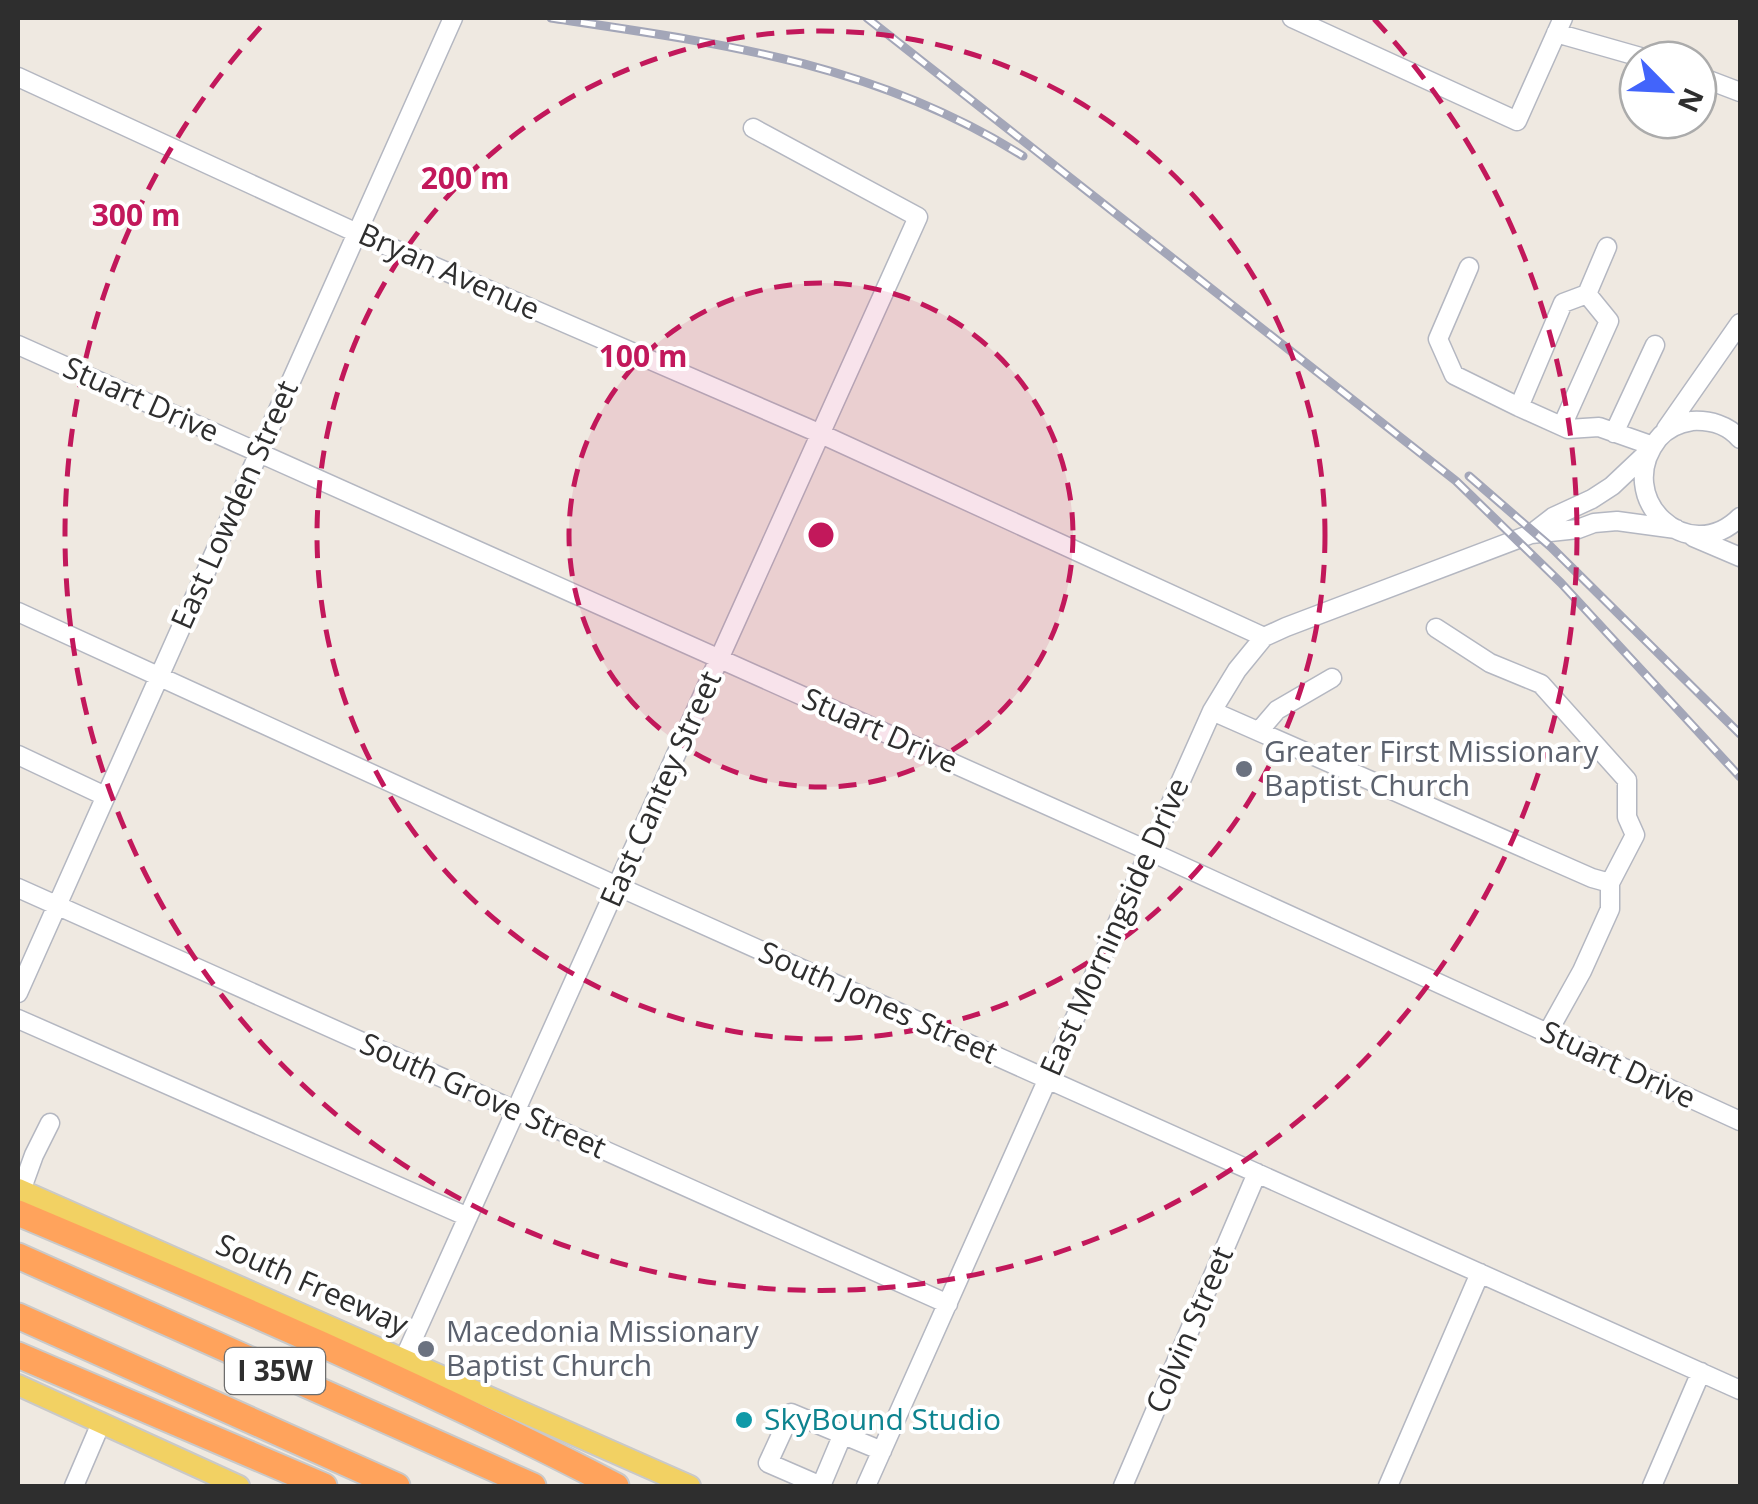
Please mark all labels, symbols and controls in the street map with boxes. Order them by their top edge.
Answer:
north arrow [1618,40,1718,140]
text: N [1670,82,1714,119]
text: 200 m [421,157,509,198]
text: 300 m [92,194,180,235]
street label: Bryan Avenue [353,212,547,329]
text: 100 m [599,335,687,376]
street label: Stuart Drive [57,346,226,451]
street label: East Lowden Street [160,374,307,635]
centre of rings [803,517,839,553]
street label: East Cantey Street [589,664,730,913]
street label: Stuart Drive [796,677,965,782]
place label: Greater First Missionary Baptist Church [1264,730,1599,805]
marker: Greater First Missionary Baptist Church [1233,758,1255,780]
street label: East Morningside Drive [1029,771,1198,1082]
street label: South Jones Street [753,931,1004,1073]
street label: Stuart Drive [1535,1010,1703,1117]
street label: South Grove Street [354,1022,613,1167]
street label: South Freeway [210,1223,416,1345]
street label: Colvin Street [1135,1240,1242,1419]
place label: Macedonia Missionary Baptist Church [446,1310,760,1385]
marker: Macedonia Missionary Baptist Church [415,1338,437,1360]
road number: I 35W [225,1348,325,1394]
place label: SkyBound Studio [764,1398,1001,1439]
marker: SkyBound Studio [733,1409,755,1431]

